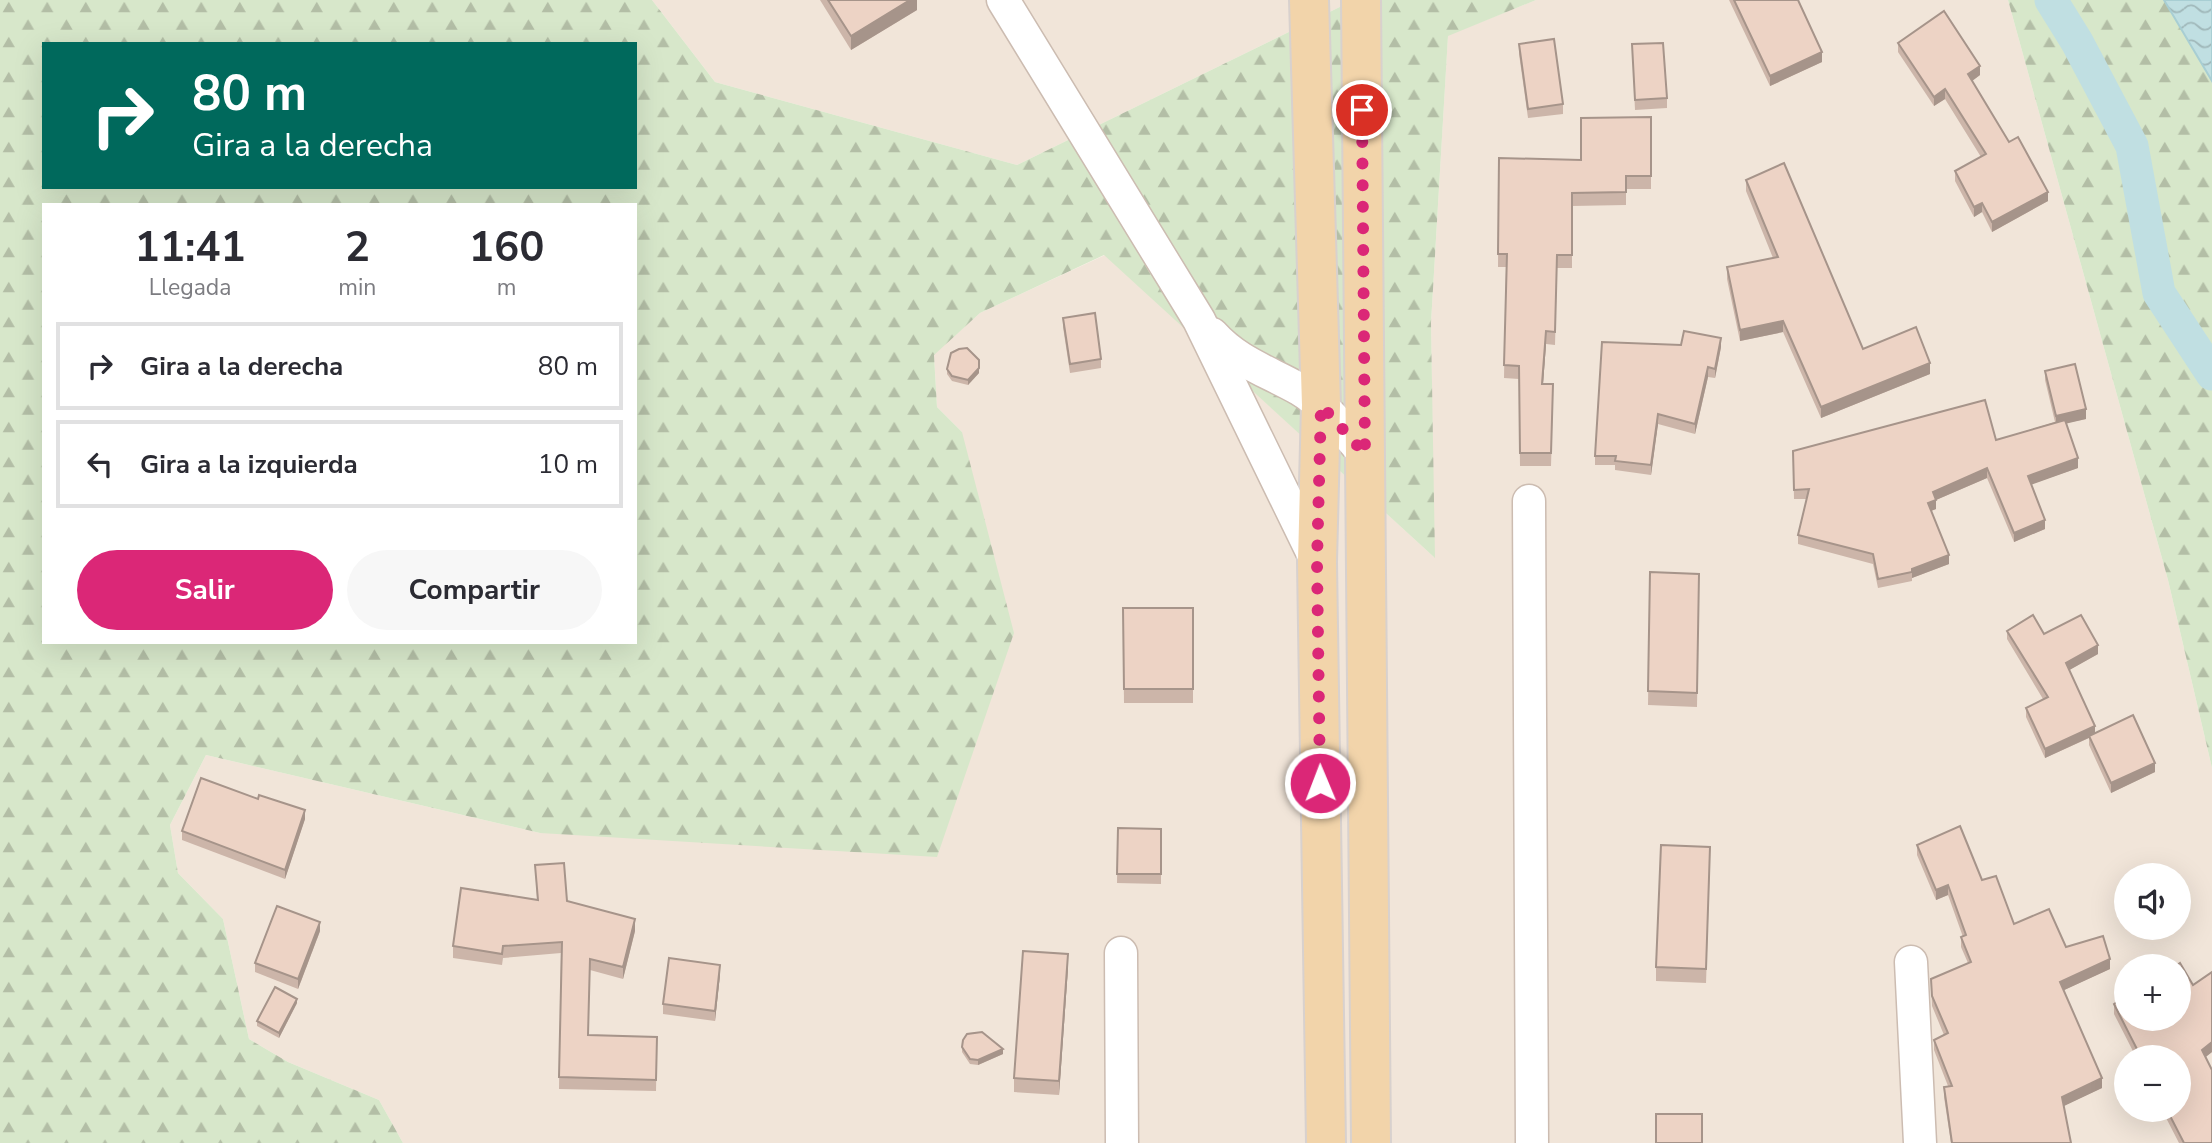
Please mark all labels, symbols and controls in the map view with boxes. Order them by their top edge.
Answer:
text: 80 m [192,60,307,127]
icon: right [77,70,168,161]
pin [1332,80,1392,140]
icon: arrive [1343,91,1381,129]
text: Gira a la derecha [192,124,433,167]
text: 11:41 [135,219,246,276]
text: 2 [345,219,370,276]
text: 160 [469,219,544,276]
text: Llegada [149,272,231,303]
text: min [338,272,376,303]
text: m [497,272,517,303]
icon: right [81,347,119,385]
text: Gira a la derecha [140,349,343,384]
text: 80 m [538,349,598,384]
icon: left [81,445,119,483]
text: Gira a la izquierda [140,447,358,482]
text: 10 m [538,447,598,482]
button: Salir [77,550,333,630]
button: Compartir [347,550,602,630]
position arrow [1283,746,1357,820]
map controls [2114,863,2191,1122]
button: sound [2114,863,2191,940]
button: + [2114,954,2191,1031]
button: − [2114,1045,2191,1122]

